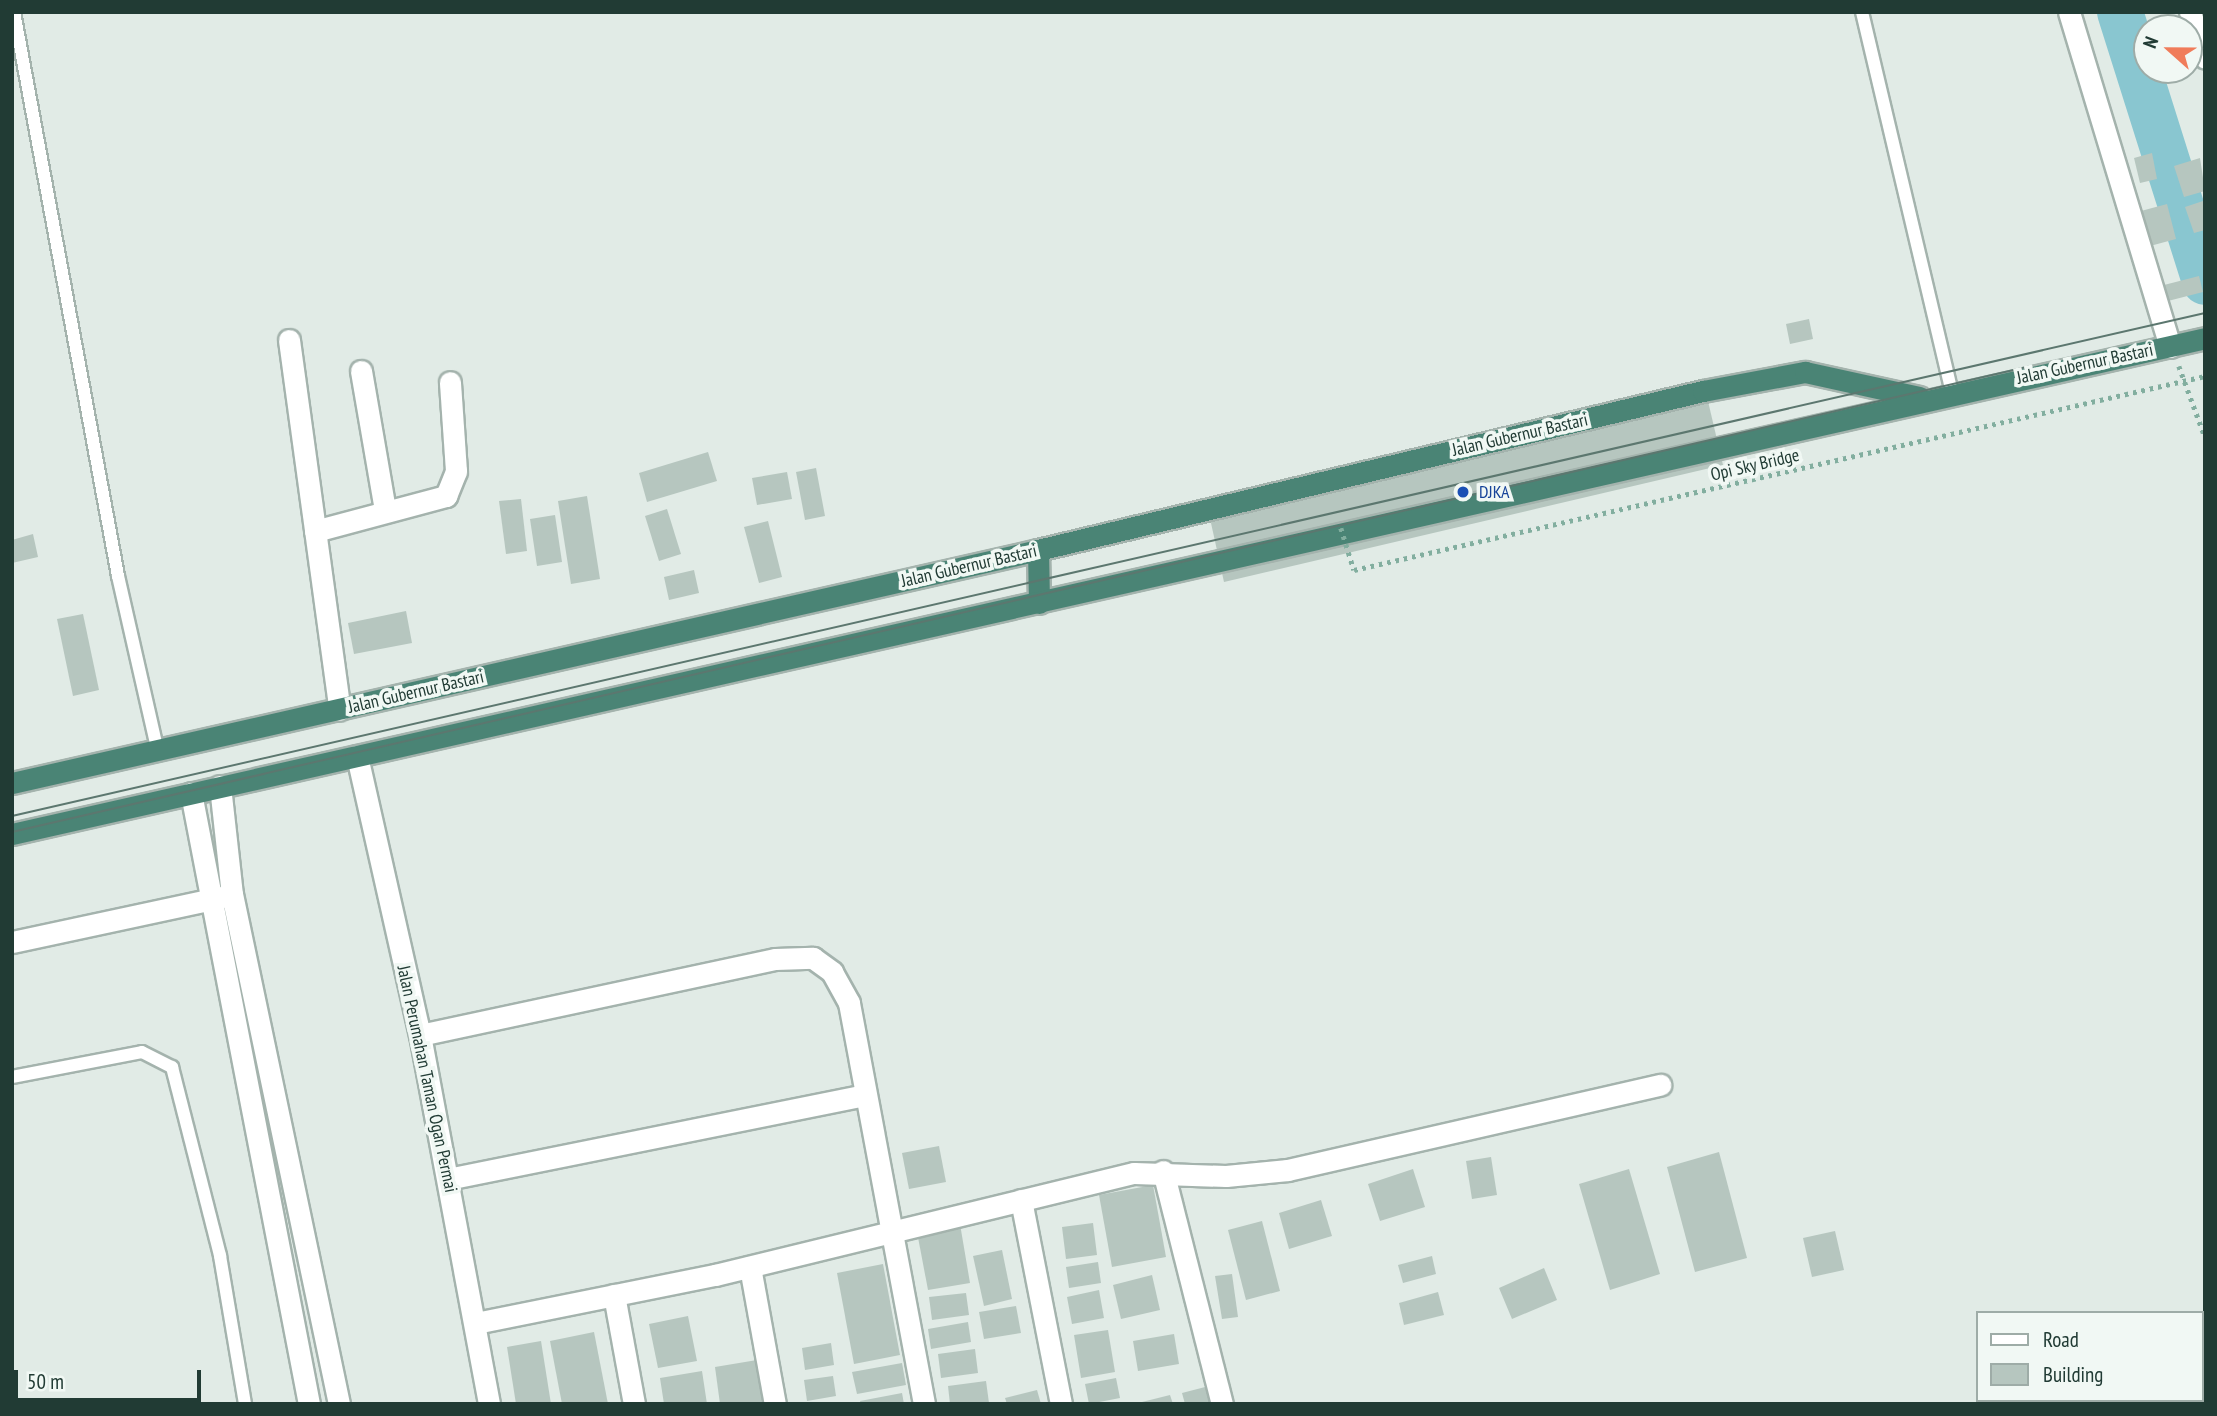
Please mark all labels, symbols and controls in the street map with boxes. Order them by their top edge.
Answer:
north arrow [2133,14,2203,84]
text: N [2137,33,2163,51]
street label: Jalan Gubernur Bastari [2015,339,2155,389]
street label: Jalan Gubernur Bastari [1450,409,1590,461]
street label: Opi Sky Bridge [1708,444,1802,486]
place label: DJKA [1479,481,1510,503]
marker: DJKA [1453,482,1473,502]
street label: Jalan Gubernur Bastari [899,540,1039,592]
street label: Jalan Gubernur Bastari [346,666,486,718]
street label: Jalan Perumahan Taman Ogan Permai [392,963,462,1195]
legend [1976,1311,2203,1402]
text: Road [2043,1326,2079,1353]
scale bar [18,1356,205,1400]
text: Building [2043,1361,2103,1388]
text: 50 m [27,1368,64,1395]

